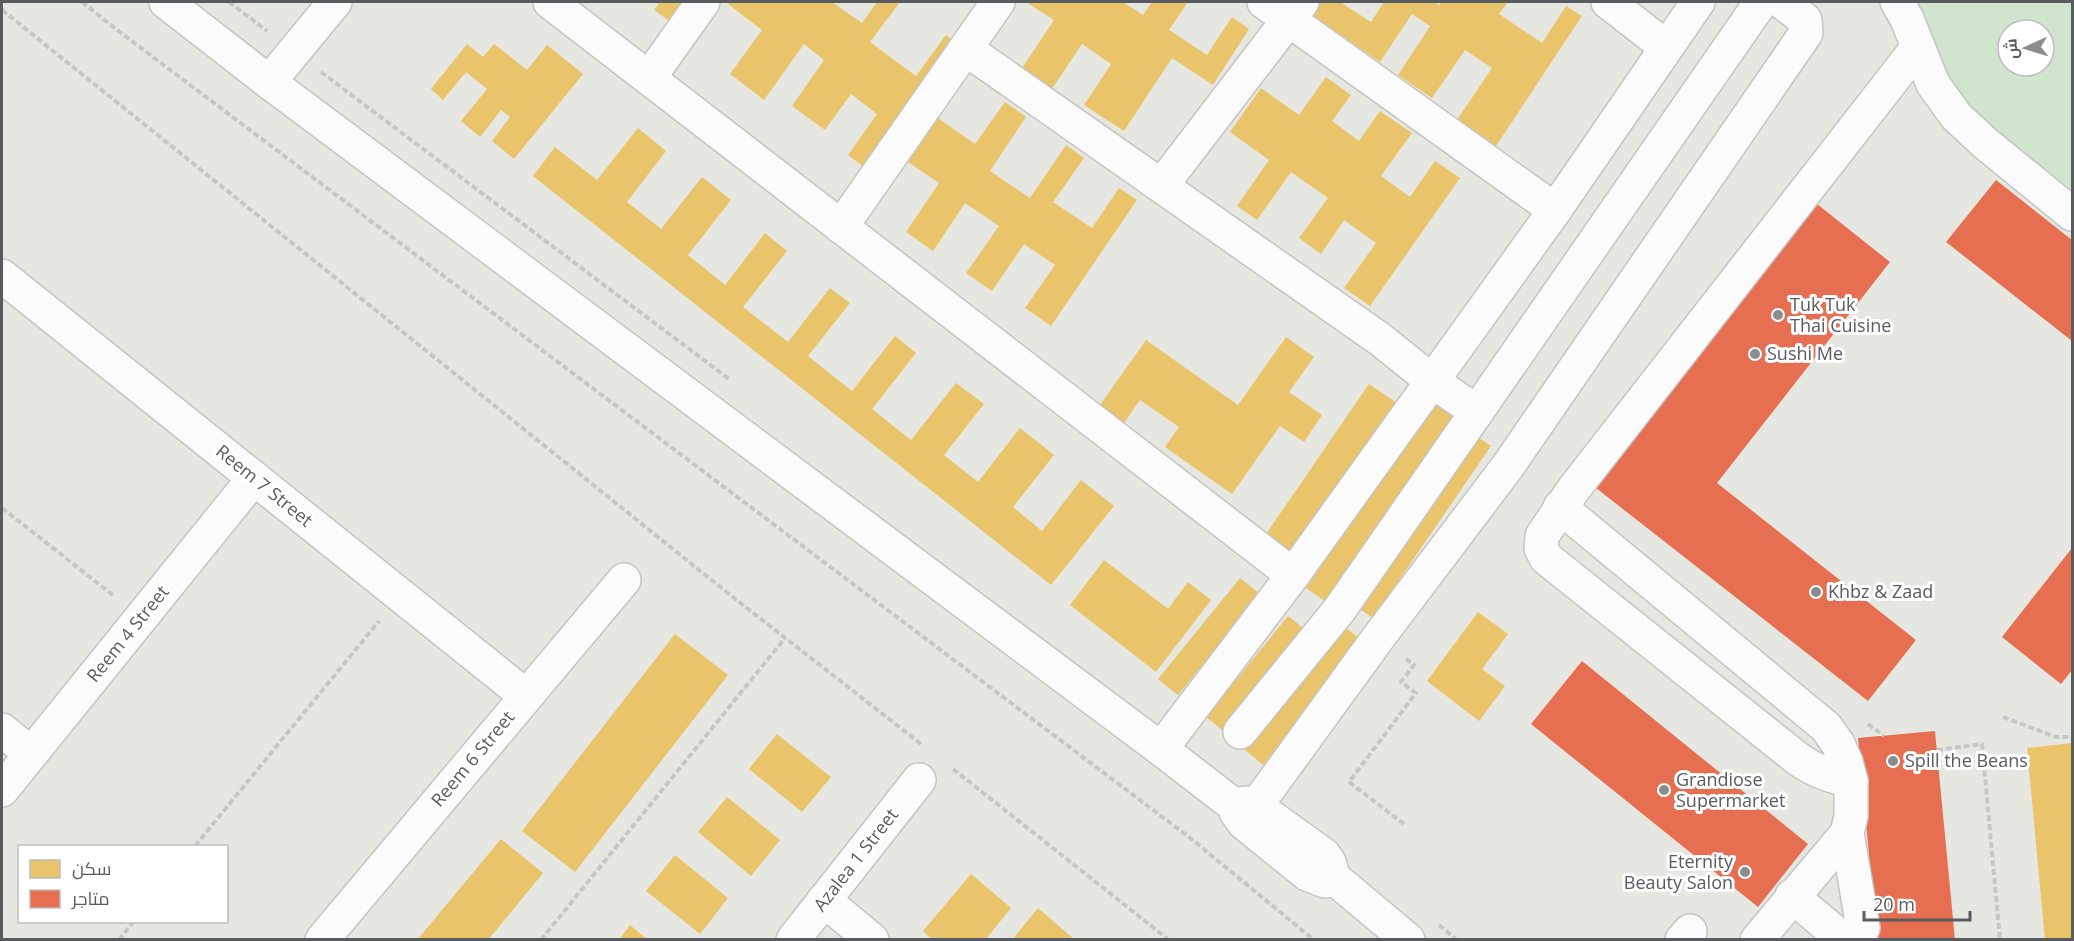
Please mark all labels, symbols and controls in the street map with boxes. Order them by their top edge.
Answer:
north arrow [1996,18,2056,78]
text: ش [1999,38,2023,60]
place label: Tuk Tuk Thai Cuisine [1790,292,1891,337]
marker: Tuk Tuk Thai Cuisine [1771,308,1785,322]
place label: Sushi Me [1767,341,1843,365]
marker: Sushi Me [1748,347,1762,361]
street label: Reem 7 Street [211,439,318,532]
place label: Khbz & Zaad [1828,579,1933,603]
street label: Reem 4 Street [81,580,174,687]
marker: Khbz & Zaad [1809,585,1823,599]
street label: Reem 6 Street [425,705,519,811]
place label: Spill the Beans [1905,748,2028,772]
marker: Spill the Beans [1886,754,1900,768]
place label: Grandiose Supermarket [1676,767,1785,812]
marker: Grandiose Supermarket [1657,783,1671,797]
street label: Azalea 1 Street [807,803,903,916]
legend [18,845,228,923]
place label: Eternity Beauty Salon [1624,849,1734,894]
text: سكن [72,856,111,880]
marker: Eternity Beauty Salon [1738,865,1752,879]
scale bar [1864,884,1970,922]
text: متاجر [71,886,110,910]
text: 20 m [1873,892,1915,916]

